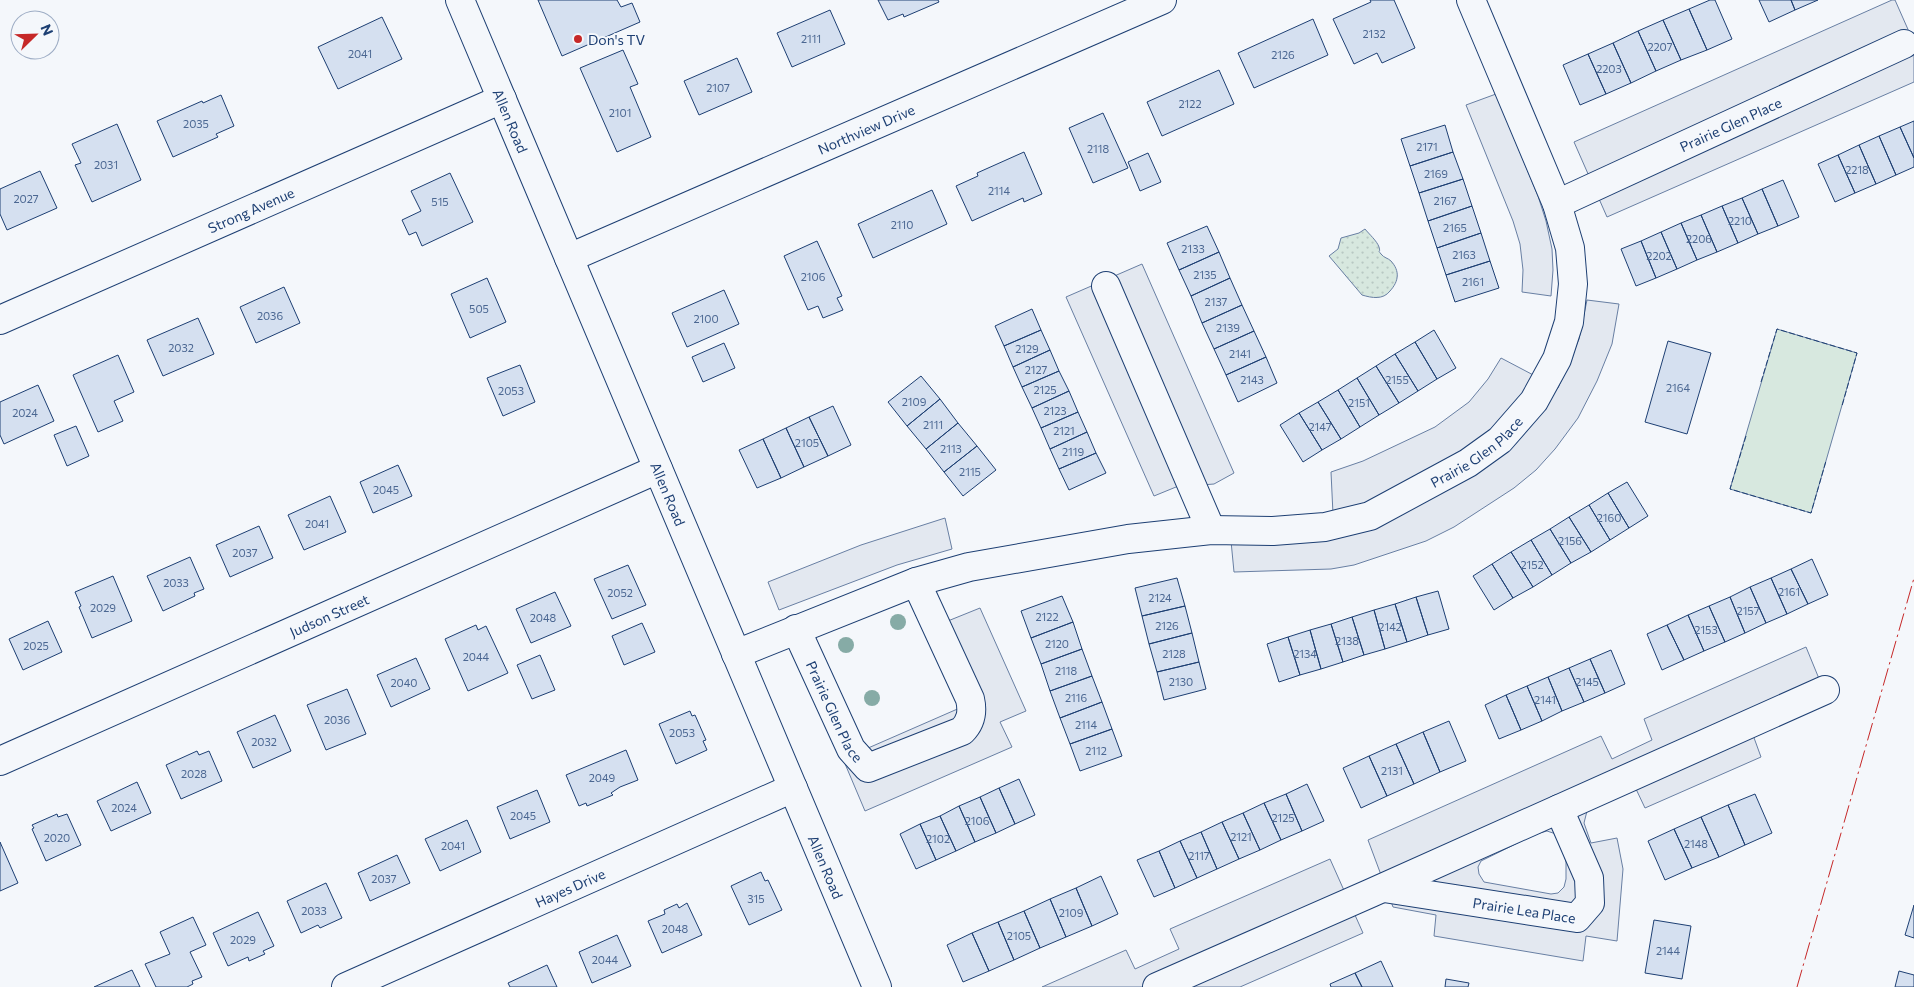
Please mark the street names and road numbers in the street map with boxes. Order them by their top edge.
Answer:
street label: Allen Road [490,86,532,155]
street label: Prairie Glen Place [1677,93,1784,155]
street label: Northview Drive [815,100,917,157]
street label: Strong Avenue [205,183,297,236]
street label: Prairie Glen Place [1427,413,1525,490]
street label: Allen Road [648,459,690,528]
street label: Judson Street [287,590,372,640]
street label: Prairie Glen Place [803,658,867,765]
street label: Allen Road [805,832,847,901]
street label: Hayes Drive [532,864,608,910]
street label: Prairie Lea Place [1472,893,1577,926]

